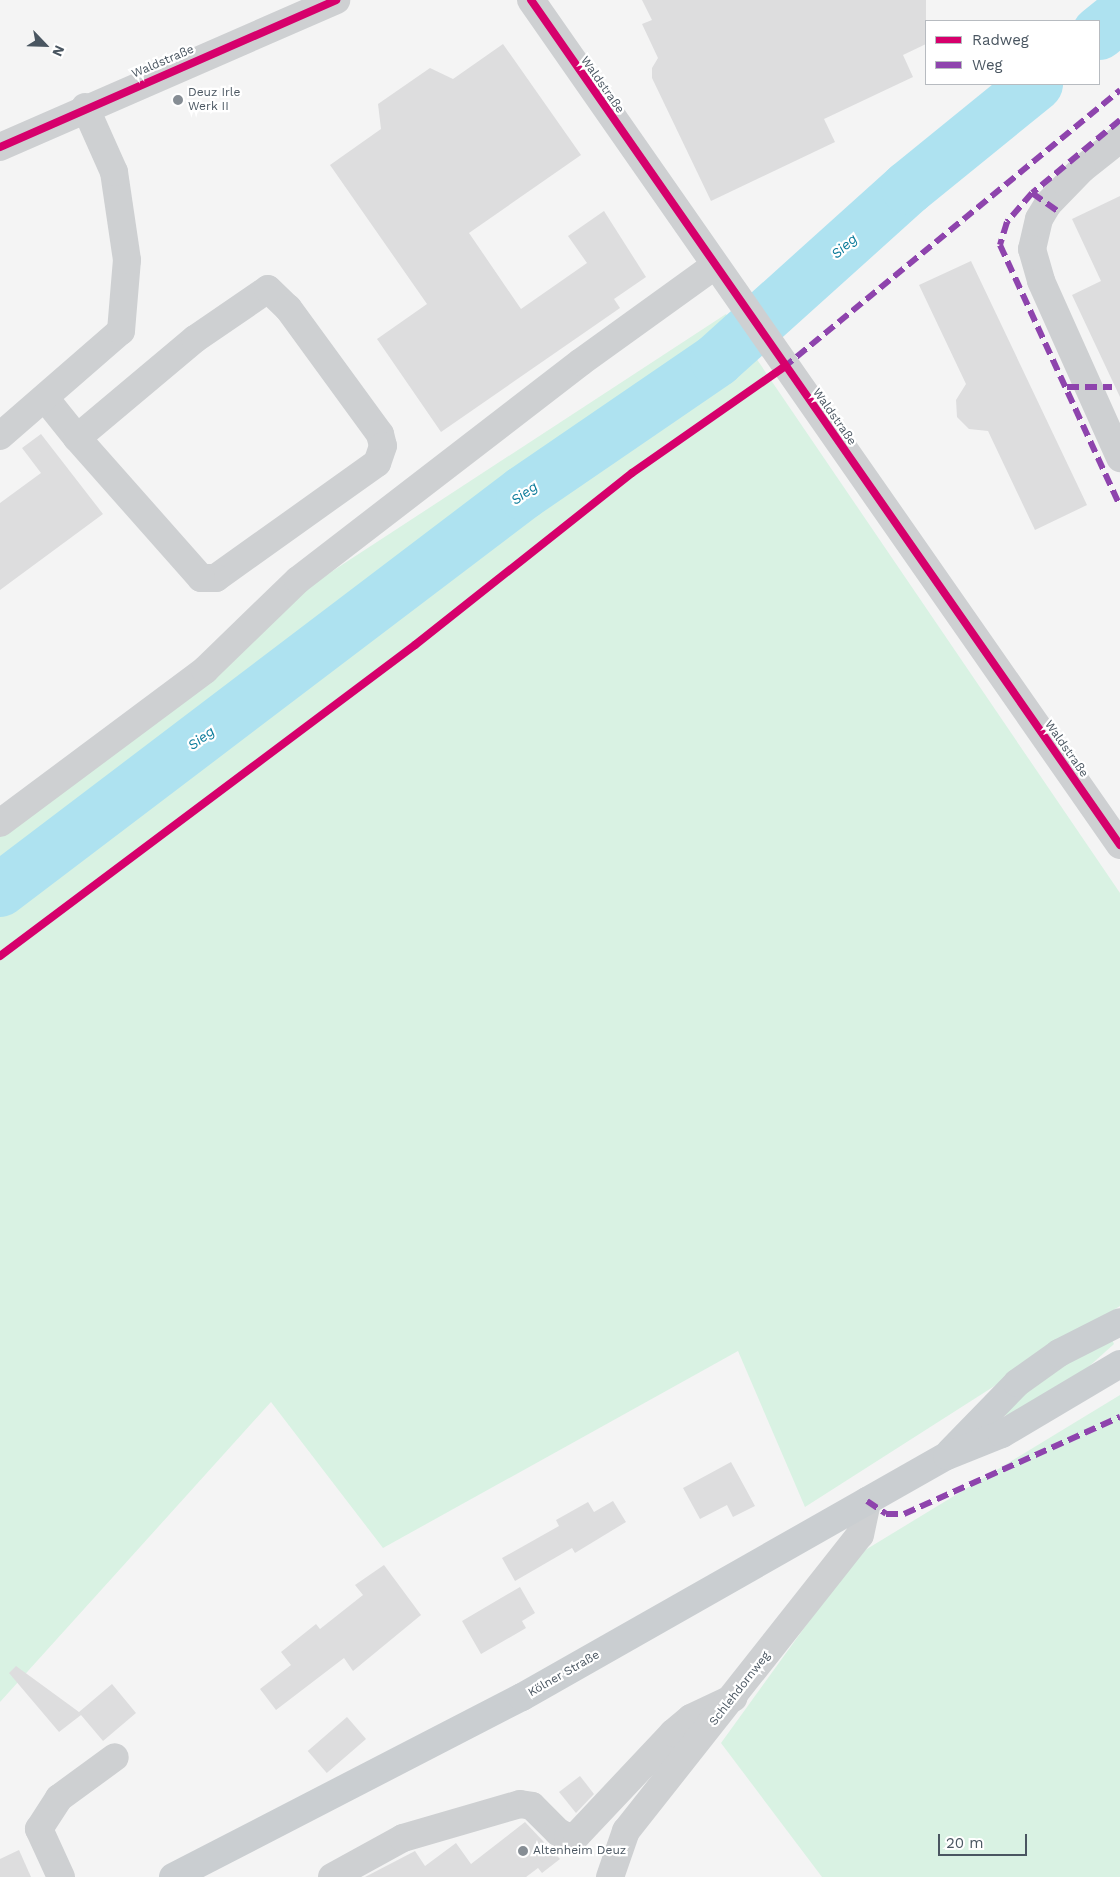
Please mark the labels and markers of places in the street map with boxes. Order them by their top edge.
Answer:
place label: Deuz Irle Werk II [188,86,240,114]
marker: Deuz Irle Werk II [172,94,184,106]
place label: Altenheim Deuz [533,1844,626,1858]
marker: Altenheim Deuz [517,1845,529,1857]

